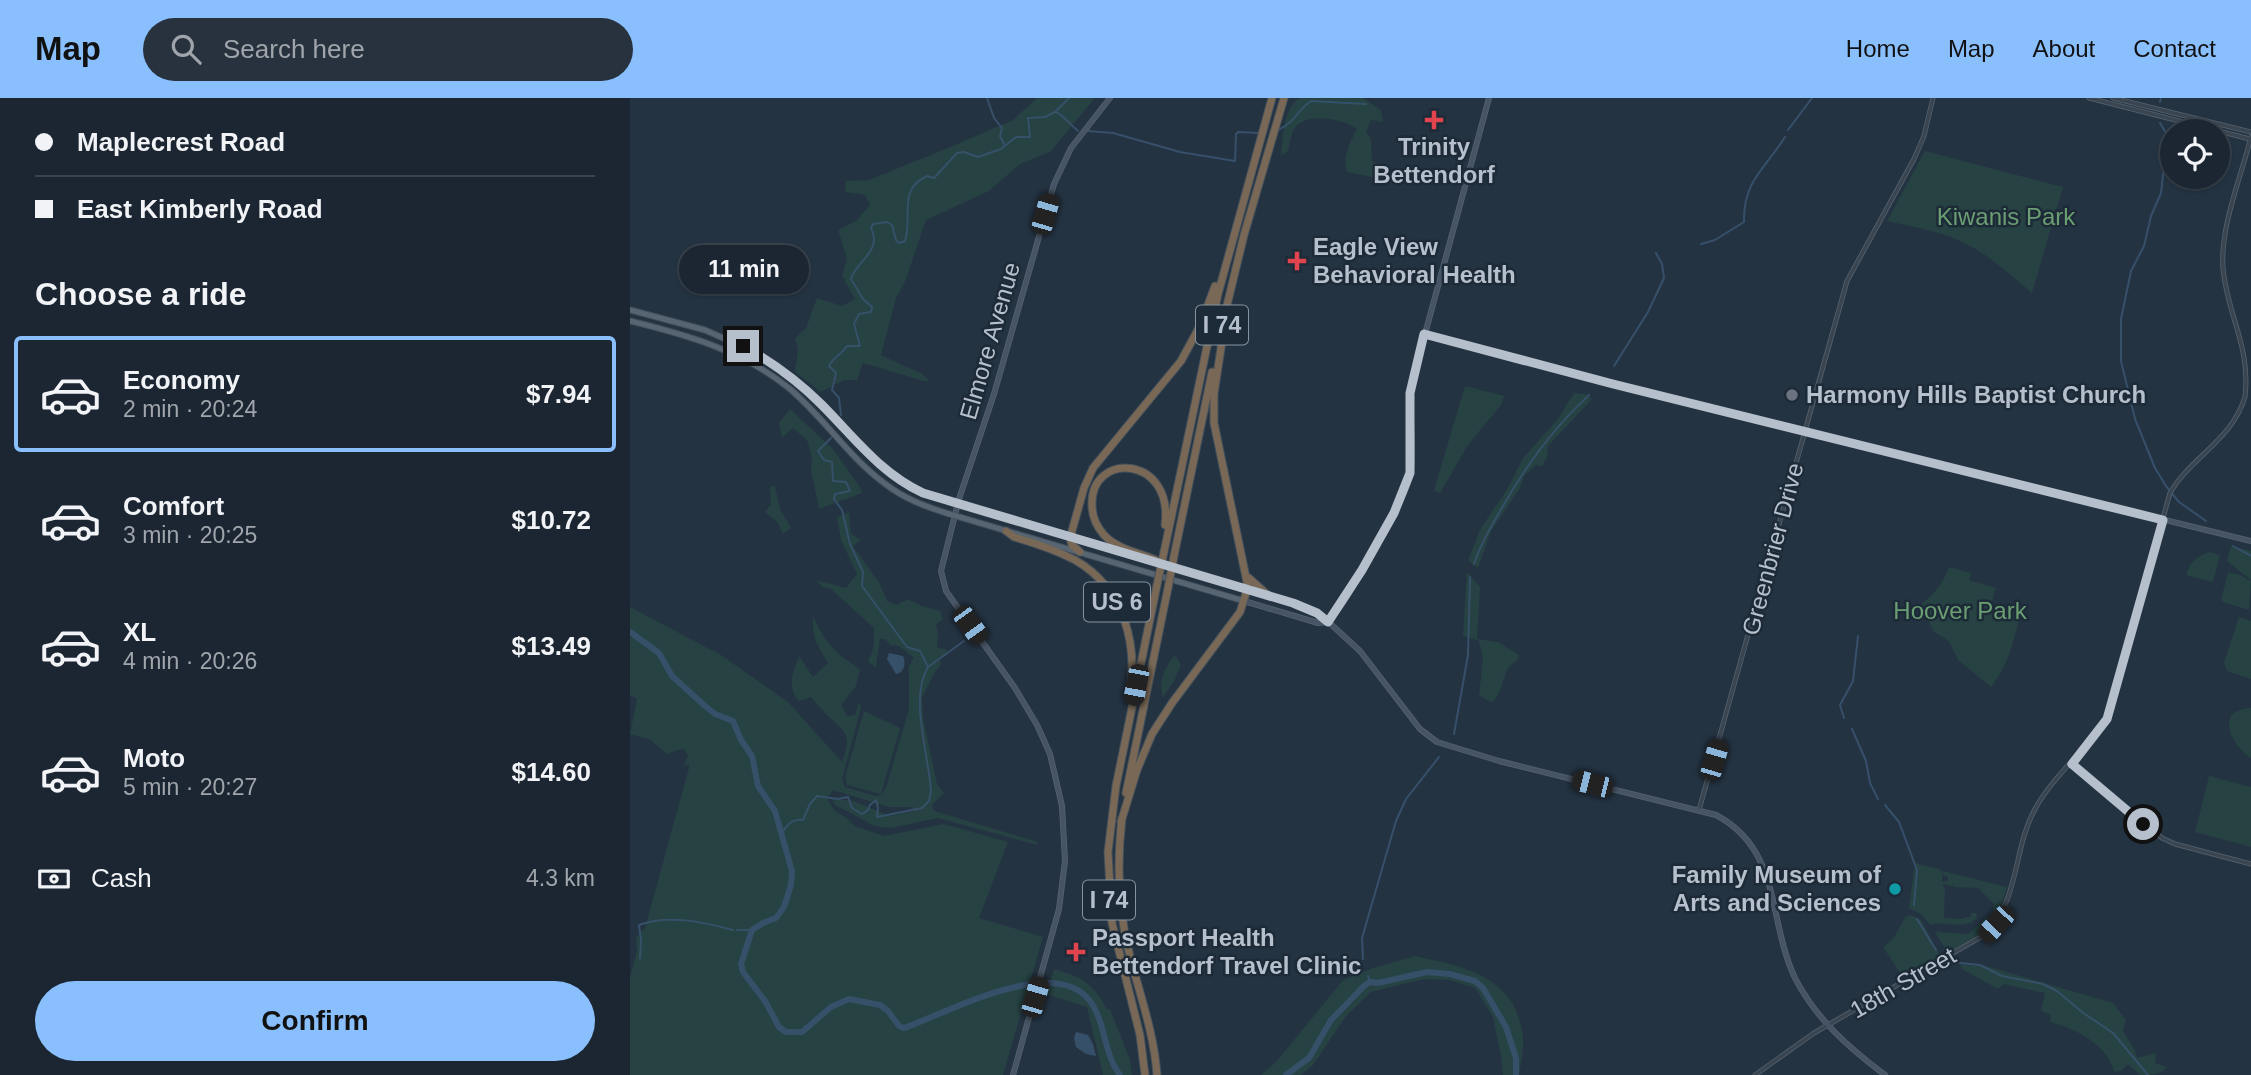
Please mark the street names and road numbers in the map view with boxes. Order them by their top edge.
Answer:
street label: Elmore Avenue [954,259,1025,423]
road number: I 74 [1196,306,1248,344]
street label: Greenbrier Drive [1737,460,1809,638]
road number: US 6 [1084,582,1150,622]
road number: I 74 [1083,880,1135,920]
street label: 18th Street [1845,941,1961,1024]

